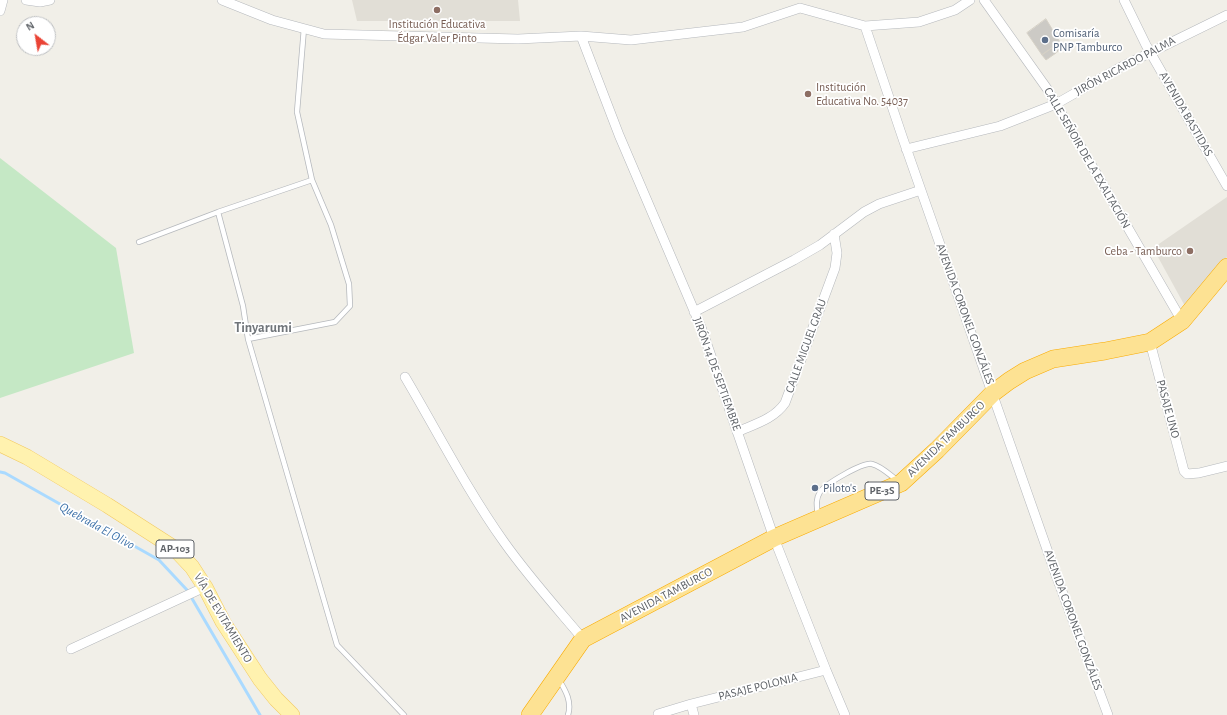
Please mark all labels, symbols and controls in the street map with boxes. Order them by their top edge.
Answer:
marker: Institución Educativa Édgar Valer Pinto [432,5,442,15]
north arrow [16,16,56,56]
place label: Institución Educativa Édgar Valer Pinto [389,17,485,45]
text: N [24,19,36,33]
place label: Comisaría PNP Tamburco [1053,26,1122,54]
street label: JIRÓN RICARDO PALMA [1072,33,1178,99]
marker: Comisaría PNP Tamburco [1040,35,1050,45]
street label: AVENIDA BASTIDAS [1156,69,1216,159]
place label: Institución Educativa No. 54037 [816,80,908,108]
street label: CALLE SEÑOIR DE LA EXALTACIÓN [1041,85,1133,231]
marker: Institución Educativa No. 54037 [803,89,813,99]
street label: AVENIDA CORONEL GONZÁLES [933,242,997,386]
place label: Ceba - Tamburco [1104,244,1182,258]
marker: Ceba - Tamburco [1185,246,1195,256]
street label: CALLE MIGUEL GRAU [782,297,830,395]
street label: JIRÓN 14 DE SEPTIEMBRE [690,315,744,433]
district label: Tinyarumi [234,320,292,336]
street label: PASAJE UNO [1153,378,1183,440]
street label: AVENIDA TAMBURCO [904,398,988,480]
place label: Piloto's [823,481,856,495]
road number: PE-3S [865,482,899,500]
marker: Piloto's [810,483,820,493]
water label: Quebrada El Olivo [57,499,137,553]
road number: AP-103 [156,540,194,558]
street label: AVENIDA CORONEL GONZÁLES [1041,548,1105,692]
street label: AVENIDA TAMBURCO [617,564,715,626]
street label: VÍA DE EVITAMIENTO [191,571,255,665]
street label: PASAJE POLONIA [717,670,799,704]

